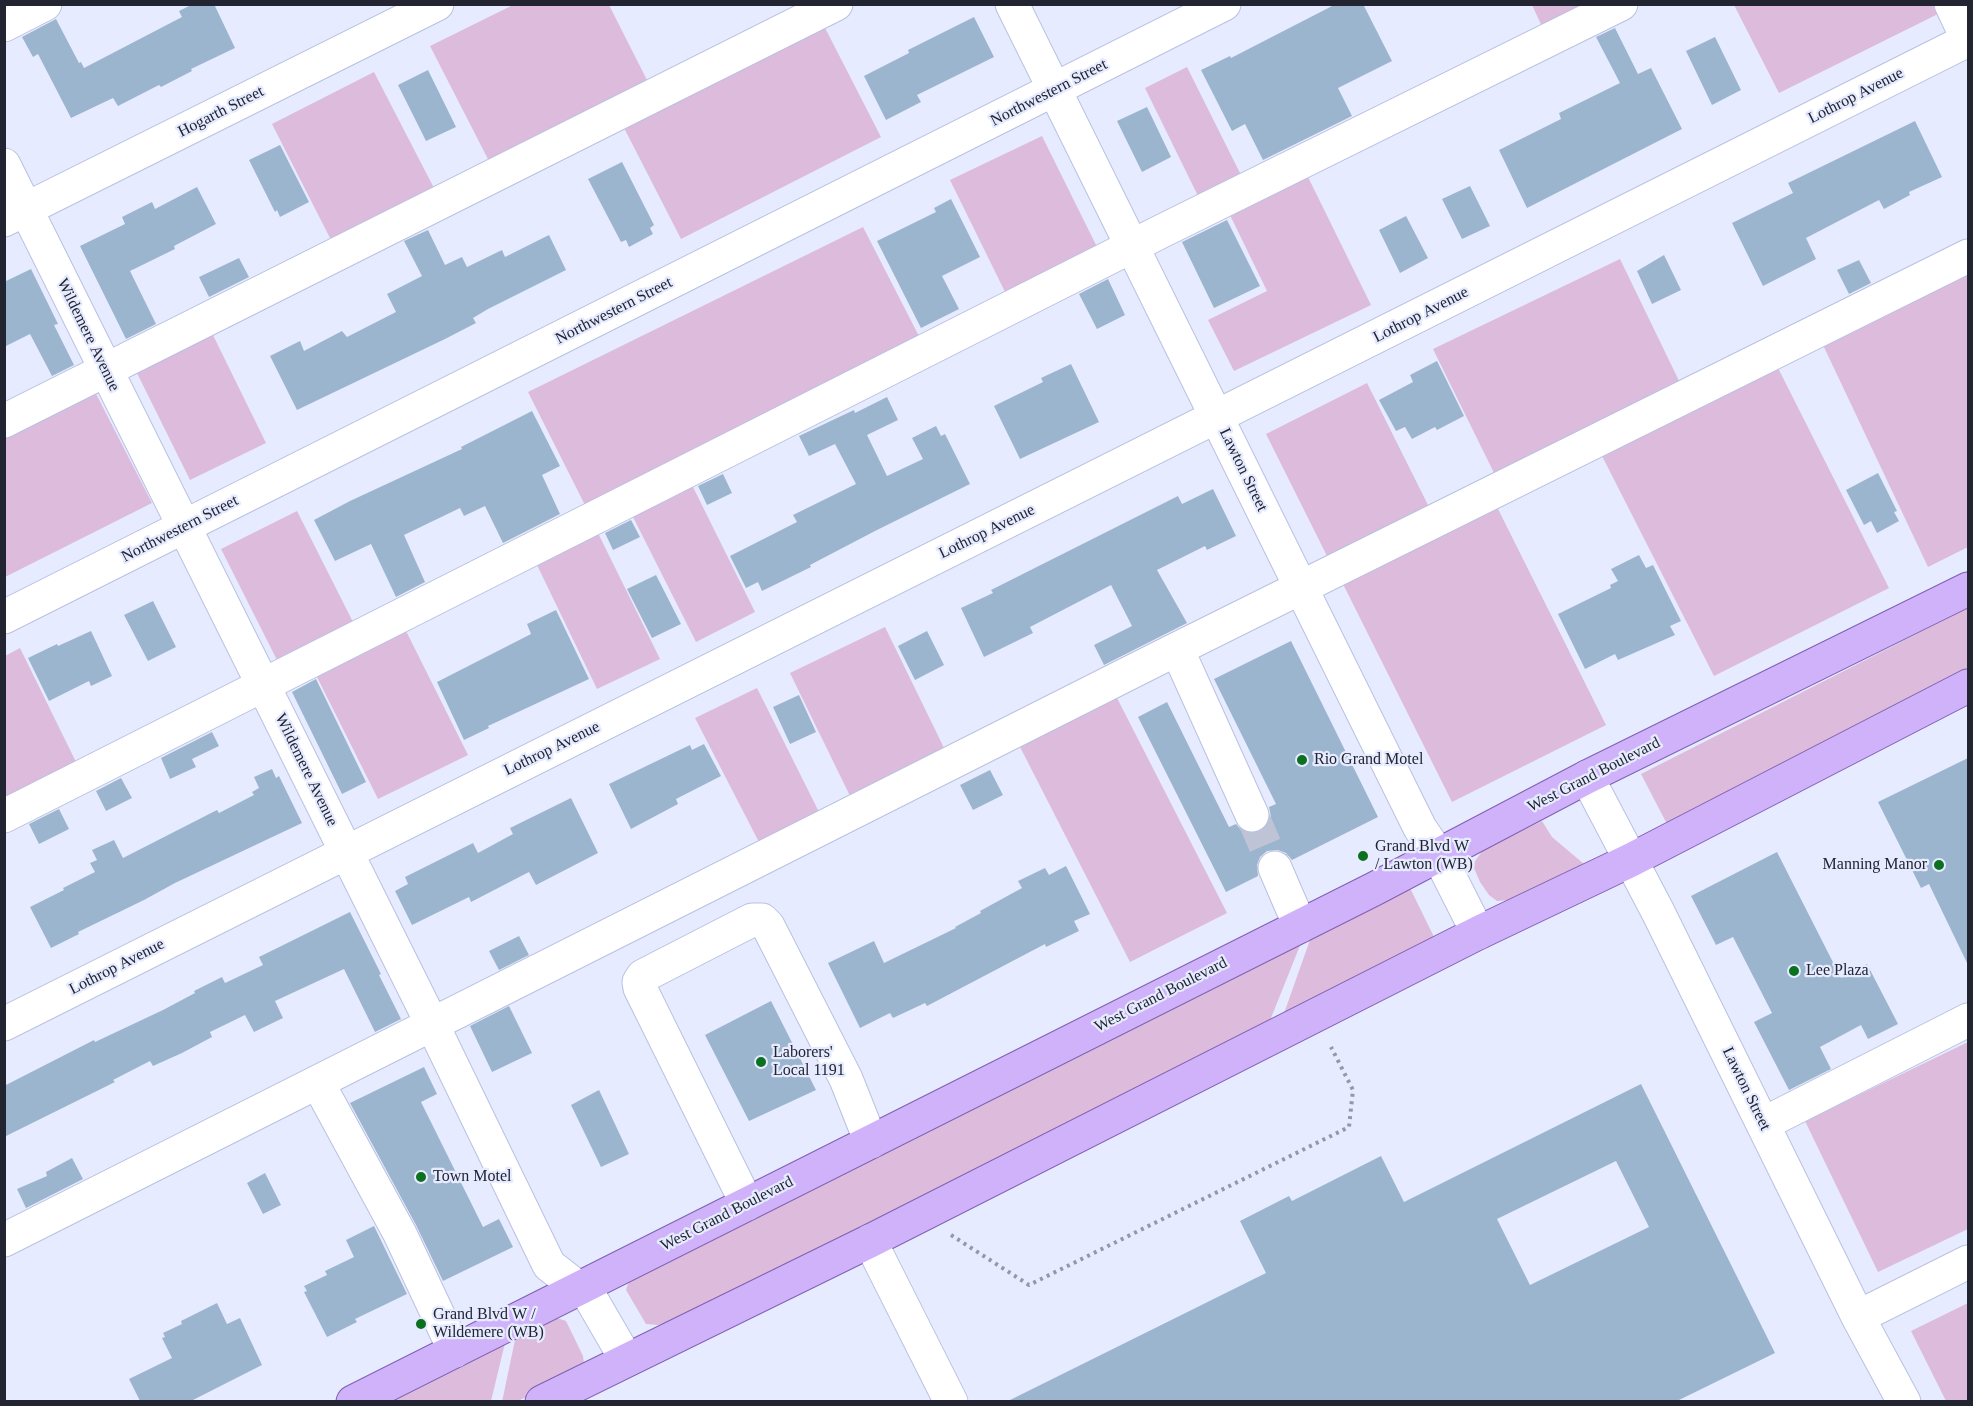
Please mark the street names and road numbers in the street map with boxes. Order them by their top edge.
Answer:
street label: Northwestern Street [987,55,1111,131]
street label: Lothrop Avenue [1805,64,1907,128]
street label: Hogarth Street [175,82,267,142]
street label: Northwestern Street [552,273,676,349]
street label: Wildemere Avenue [52,276,124,394]
street label: Lothrop Avenue [1370,283,1472,347]
street label: Lawton Street [1215,425,1271,515]
street label: Northwestern Street [118,491,242,567]
street label: Lothrop Avenue [936,501,1038,563]
street label: Wildemere Avenue [270,711,342,829]
street label: Lothrop Avenue [501,718,603,780]
street label: West Grand Boulevard [1524,733,1664,817]
street label: Lothrop Avenue [66,935,168,999]
street label: West Grand Boulevard [1091,953,1231,1037]
street label: Lawton Street [1718,1044,1774,1134]
street label: West Grand Boulevard [657,1172,797,1256]

